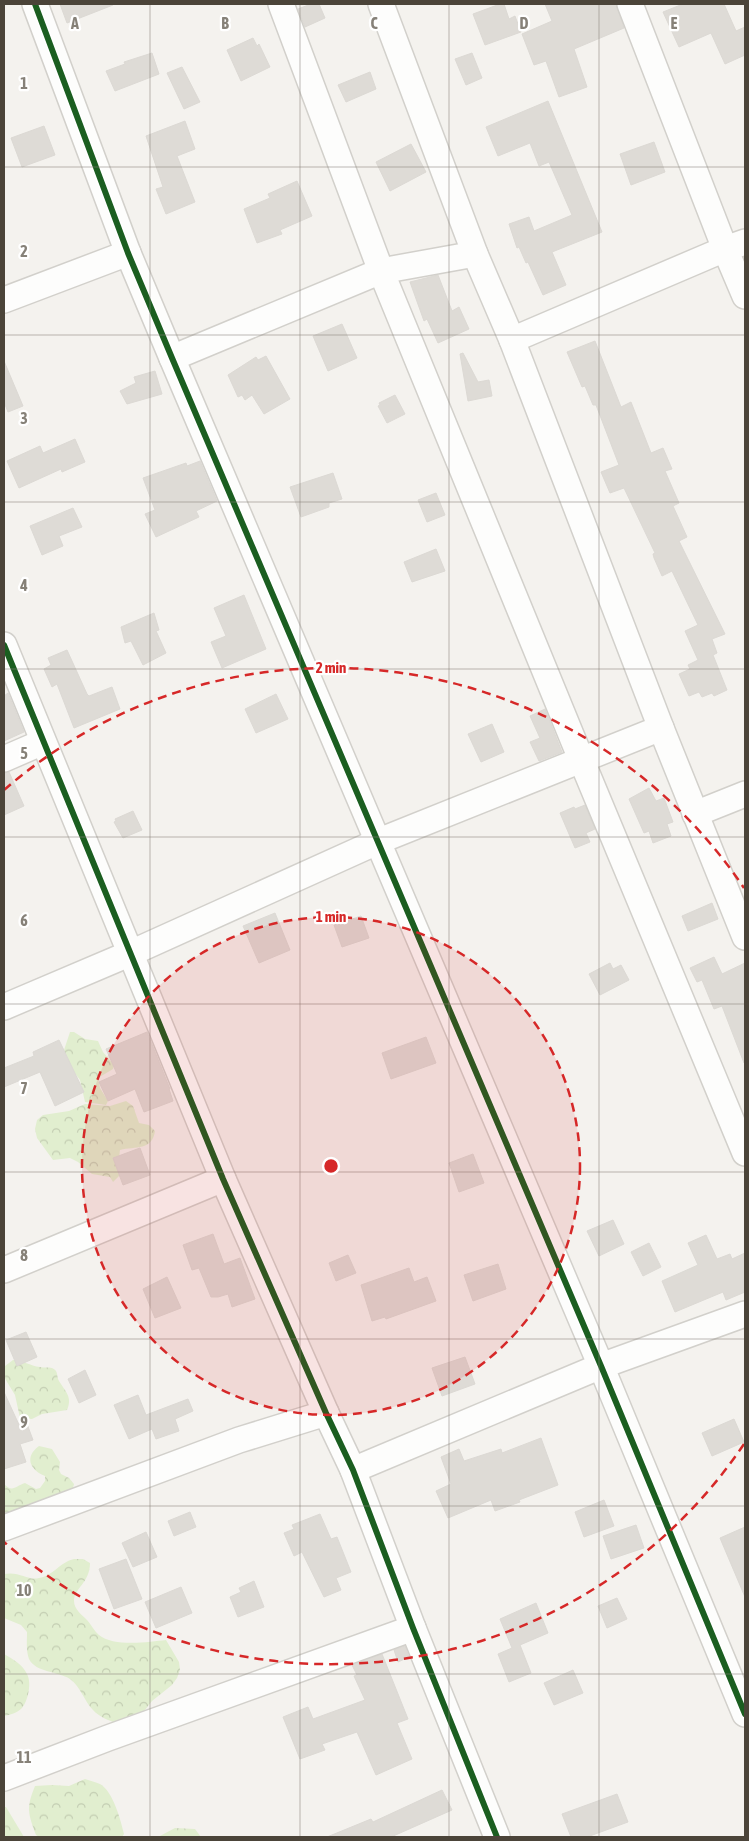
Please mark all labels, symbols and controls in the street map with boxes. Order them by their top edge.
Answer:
text: A [70,14,79,32]
text: B [221,14,229,32]
text: C [370,14,378,32]
text: D [520,14,529,32]
text: E [671,14,678,32]
text: 1 [20,74,28,92]
text: 2 [20,242,28,260]
text: 3 [20,409,28,427]
text: 4 [19,576,28,594]
text: 2 min [316,659,346,676]
text: 5 [20,744,28,762]
text: 1 min [316,908,346,925]
text: 6 [20,911,28,929]
text: 7 [20,1079,28,1097]
centre of rings [322,1157,340,1175]
text: 8 [20,1246,28,1264]
text: 9 [20,1413,28,1431]
text: 10 [16,1581,32,1599]
text: 11 [16,1748,32,1766]

